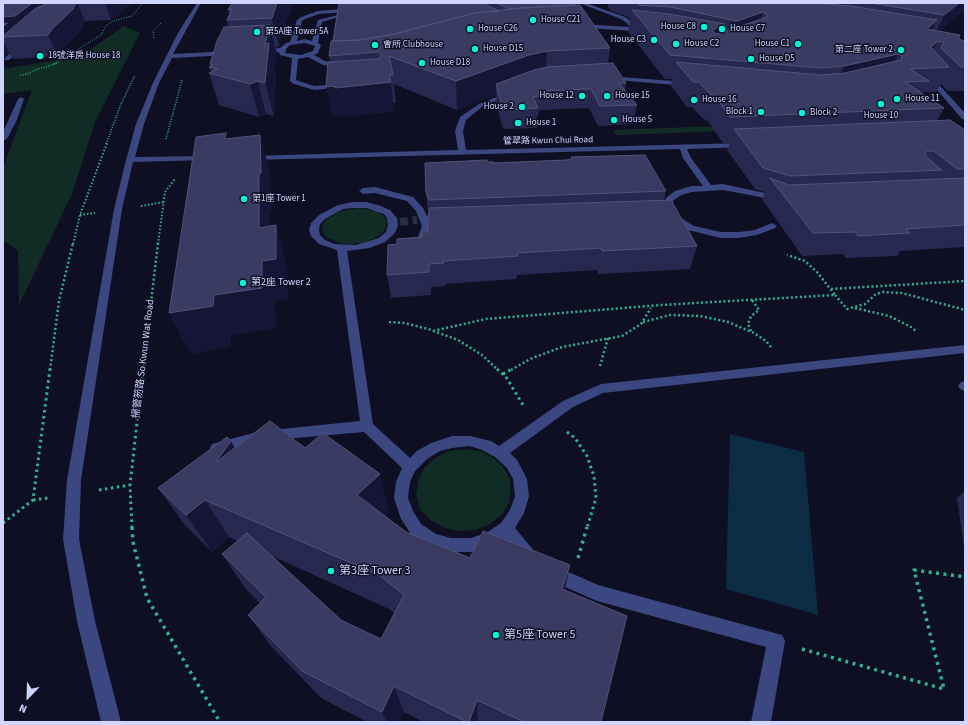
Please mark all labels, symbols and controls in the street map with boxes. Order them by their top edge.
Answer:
marker: House C21 [528,15,538,25]
place label: House C21 [541,15,581,25]
place label: House C8 [661,22,696,32]
marker: House C8 [699,22,709,32]
marker: House C26 [465,24,475,34]
place label: House C26 [478,24,518,34]
marker: House C7 [717,24,727,34]
place label: House C7 [730,24,765,34]
marker: 第5A座 Tower 5A [252,27,262,37]
place label: 第5A座 Tower 5A [265,27,328,37]
place label: House C3 [611,35,646,45]
marker: House C3 [649,35,659,45]
marker: House C2 [671,39,681,49]
place label: House C2 [684,39,719,49]
place label: House C1 [755,39,790,49]
marker: House C1 [793,39,803,49]
marker: 會所 Clubhouse [370,40,380,50]
place label: 會所 Clubhouse [383,40,443,50]
marker: House D15 [470,44,480,54]
place label: House D15 [483,44,523,54]
place label: 第二座 Tower 2 [835,45,893,55]
marker: 第二座 Tower 2 [896,45,906,55]
marker: 18號洋房 House 18 [35,51,45,61]
place label: 18號洋房 House 18 [48,51,120,61]
marker: House D5 [746,54,756,64]
place label: House D5 [759,54,795,64]
marker: House D18 [417,58,427,68]
place label: House D18 [430,58,470,68]
place label: House 12 [539,91,574,101]
marker: House 12 [577,91,587,101]
marker: House 15 [602,91,612,101]
place label: House 15 [615,91,650,101]
marker: House 11 [892,94,902,104]
place label: House 11 [905,94,940,104]
marker: House 16 [689,95,699,105]
place label: House 16 [702,95,737,105]
marker: House 10 [876,99,886,109]
place label: House 2 [484,102,514,112]
marker: House 2 [517,102,527,112]
place label: Block 1 [726,107,753,117]
marker: Block 1 [756,107,766,117]
marker: Block 2 [797,108,807,118]
place label: Block 2 [810,108,837,118]
place label: House 10 [864,111,898,121]
marker: House 5 [609,115,619,125]
place label: House 5 [622,115,652,125]
marker: House 1 [513,118,523,128]
place label: House 1 [526,118,556,128]
street label: 管翠路 Kwun Chui Road [503,135,593,147]
marker: 第1座 Tower 1 [239,194,249,204]
place label: 第1座 Tower 1 [252,194,306,204]
place label: 第2座 Tower 2 [251,277,311,289]
marker: 第2座 Tower 2 [238,278,248,288]
street label: 掃管笏路 So Kwun Wat Road [131,299,157,419]
place label: 第3座 Tower 3 [339,564,411,578]
marker: 第3座 Tower 3 [326,566,336,576]
place label: 第5座 Tower 5 [504,628,576,642]
marker: 第5座 Tower 5 [491,630,501,640]
north arrow [8,677,48,717]
text: N [17,700,29,717]

